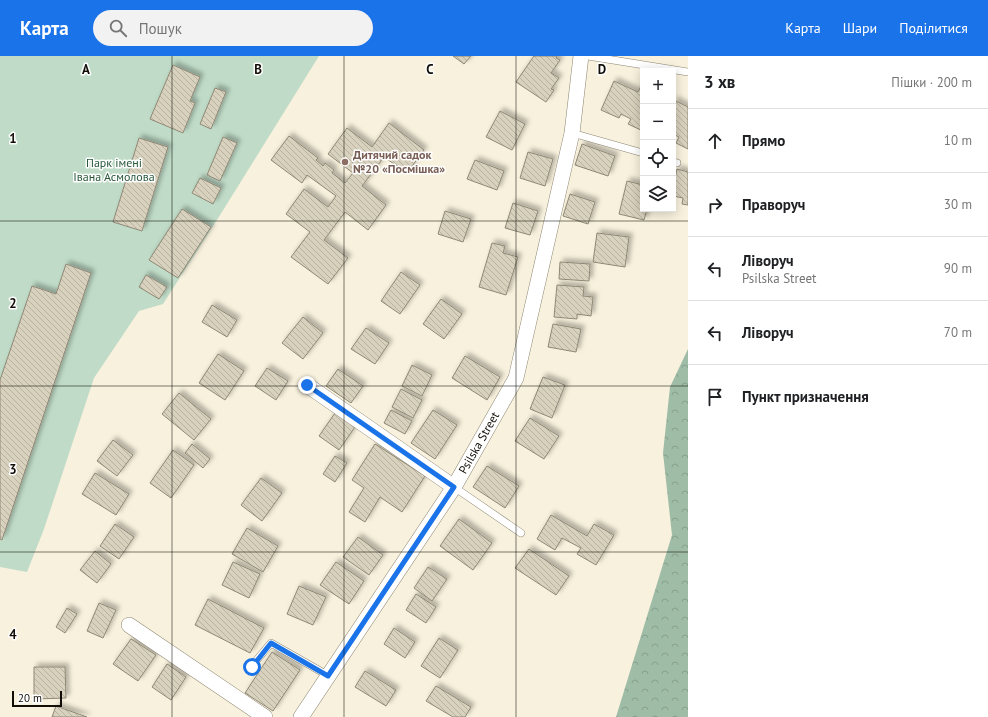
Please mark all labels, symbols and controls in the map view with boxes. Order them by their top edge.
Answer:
search box [93,10,373,46]
text: Карта [20,16,69,40]
icon: search [107,17,129,39]
text: Пошук [139,19,182,38]
text: Карта [785,19,821,37]
text: Шари [843,19,877,37]
text: Поділитися [899,19,968,37]
text: A [82,61,90,78]
text: B [254,61,262,78]
text: C [426,61,434,78]
text: D [598,61,606,78]
map controls [640,68,676,212]
button: + [640,68,676,104]
text: 3 хв [704,71,735,93]
text: Пішки · 200 m [891,74,972,91]
button: − [640,104,676,140]
text: 1 [9,130,17,147]
icon: ahead [704,130,726,152]
text: Прямо [742,131,785,150]
text: 10 m [944,132,972,149]
button: locate [640,140,676,176]
place label: Дитячий садок №20 «Посмішка» [353,147,445,176]
park label: Парк імені Івана Асмолова [73,155,155,184]
marker: Дитячий садок №20 «Посмішка» [340,157,350,167]
button: layers [640,176,676,212]
icon: right [704,194,726,216]
text: Праворуч [742,195,805,214]
text: 30 m [944,196,972,213]
text: Ліворуч [742,251,794,270]
icon: left [704,258,726,280]
text: 90 m [944,260,972,277]
text: Psilska Street [742,270,816,287]
text: 2 [9,295,17,312]
icon: left [704,322,726,344]
text: Ліворуч [742,323,794,342]
text: 70 m [944,324,972,341]
route end [298,376,316,394]
icon: arrive [704,386,726,408]
text: Пункт призначення [742,387,869,406]
street label: Psilska Street [455,409,502,476]
text: 3 [9,461,17,478]
text: 4 [9,626,17,643]
route start [243,658,261,676]
scale bar [12,689,62,708]
text: 20 m [18,691,42,705]

